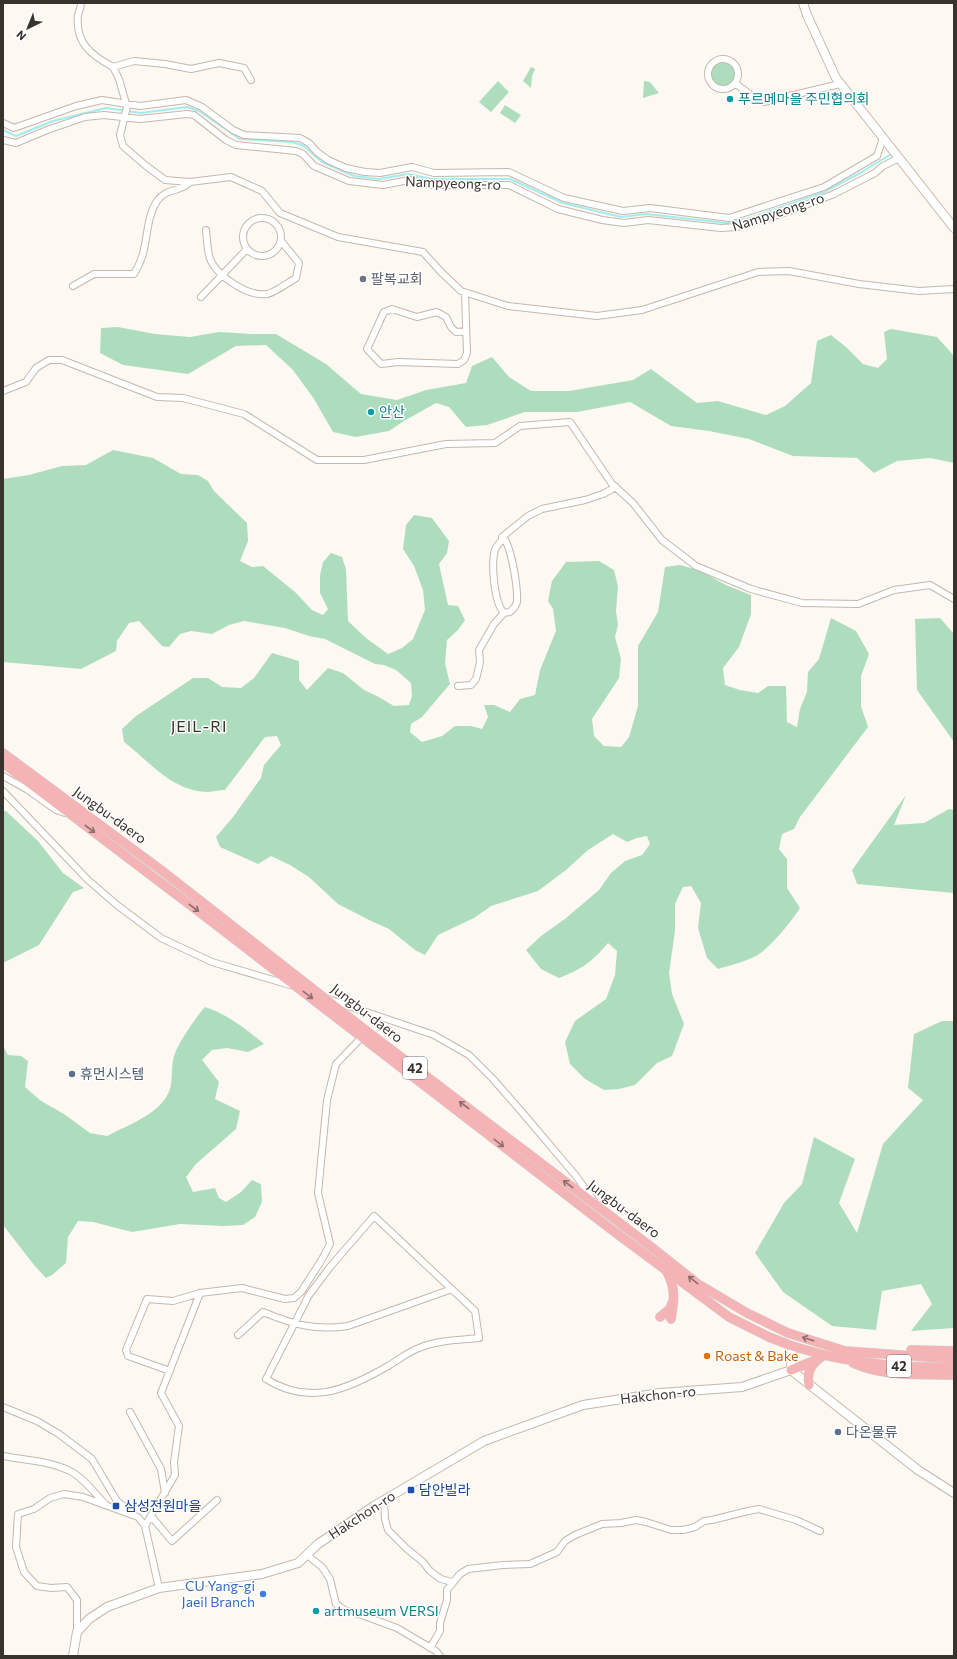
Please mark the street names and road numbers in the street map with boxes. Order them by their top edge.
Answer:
street label: Nampyeong-ro [405,172,501,193]
street label: Nampyeong-ro [730,189,826,234]
street label: Jungbu-daero [70,782,150,847]
street label: Jungbu-daero [328,979,406,1046]
road number: 42 [403,1057,427,1079]
street label: Jungbu-daero [585,1176,664,1241]
road number: 42 [887,1355,911,1377]
street label: Hakchon-ro [619,1382,697,1407]
street label: Hakchon-ro [325,1487,398,1542]

